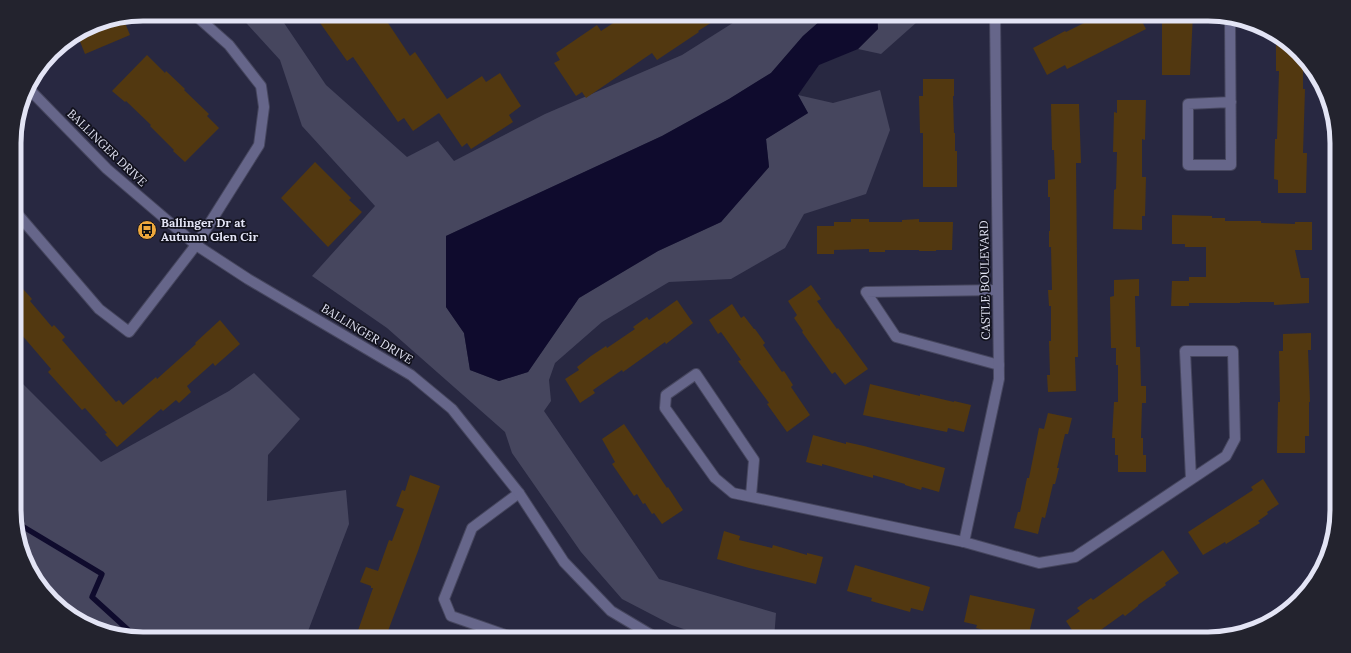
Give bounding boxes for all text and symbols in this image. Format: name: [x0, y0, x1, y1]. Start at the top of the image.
street label: BALLINGER DRIVE: [65, 106, 150, 189]
place label: Ballinger Dr at Autumn Glen Cir: [161, 215, 259, 244]
bus stop icon: Ballinger Dr at Autumn Glen Cir: [136, 219, 158, 241]
street label: CASTLE BOULEVARD: [976, 220, 993, 340]
street label: BALLINGER DRIVE: [319, 300, 416, 367]

